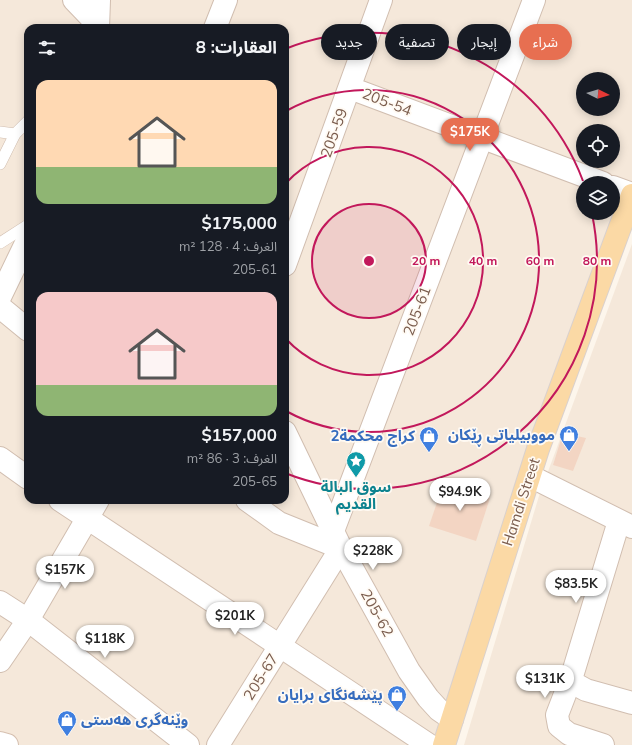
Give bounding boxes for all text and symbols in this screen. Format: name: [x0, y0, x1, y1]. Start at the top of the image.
chip: جديد: [321, 24, 377, 60]
chip: تصفية: [385, 24, 449, 60]
chip: إيجار: [457, 24, 511, 60]
chip: شراء: [519, 24, 572, 60]
text: العقارات: 8: [196, 36, 277, 57]
icon: filters: [36, 37, 58, 59]
north arrow: [576, 72, 620, 116]
map controls: [576, 72, 620, 220]
street label: 205-54: [360, 83, 415, 120]
street label: 205-59: [316, 105, 351, 160]
icon: home: [121, 106, 193, 178]
pin: $175K: [442, 118, 498, 152]
text: $175K: [450, 123, 490, 139]
button: locate: [576, 124, 620, 168]
button: layers: [576, 176, 620, 220]
text: $175,000: [201, 212, 277, 233]
text: الغرف: 4 · 128 m²: [179, 238, 277, 254]
text: 20 m: [412, 253, 440, 268]
text: 40 m: [469, 253, 497, 268]
text: 60 m: [526, 253, 554, 268]
text: 80 m: [583, 253, 611, 268]
centre of rings: [362, 254, 376, 268]
text: 205-61: [232, 261, 277, 277]
street label: 205-61: [398, 283, 435, 338]
icon: home: [121, 318, 193, 390]
text: $157,000: [201, 424, 277, 445]
shop icon: مووبیلیاتی ڕێکان: [558, 424, 580, 452]
shop icon: كراج محكمة2: [418, 425, 440, 453]
place label: مووبیلیاتی ڕێکان: [448, 425, 555, 447]
place label: كراج محكمة2: [330, 426, 415, 447]
text: الغرف: 3 · 86 m²: [187, 450, 277, 466]
place icon: سوق البالة القديم: [345, 450, 367, 478]
street label: Hamdi Street: [497, 455, 544, 548]
text: 205-65: [232, 473, 277, 489]
place label: سوق البالة القديم: [321, 477, 391, 515]
pin: $94.9K: [427, 478, 493, 512]
text: $94.9K: [438, 483, 482, 499]
pin: $228K: [345, 537, 401, 571]
text: $228K: [353, 542, 393, 558]
pin: $157K: [37, 556, 93, 590]
text: $157K: [45, 561, 85, 577]
pin: $83.5K: [543, 570, 609, 604]
text: $83.5K: [554, 575, 598, 591]
street label: 205-62: [357, 586, 398, 640]
pin: $201K: [207, 602, 263, 636]
text: $201K: [215, 607, 255, 623]
pin: $118K: [77, 625, 133, 659]
text: $118K: [85, 630, 125, 646]
street label: 205-67: [239, 650, 282, 704]
pin: $131K: [517, 665, 573, 699]
text: $131K: [525, 670, 565, 686]
shop icon: پێشە‌نگای برایان: [386, 684, 408, 712]
place label: پێشە‌نگای برایان: [278, 685, 383, 705]
shop icon: وێنەگری هەستی: [56, 709, 78, 737]
place label: وێنەگری هەستی: [81, 710, 188, 729]

